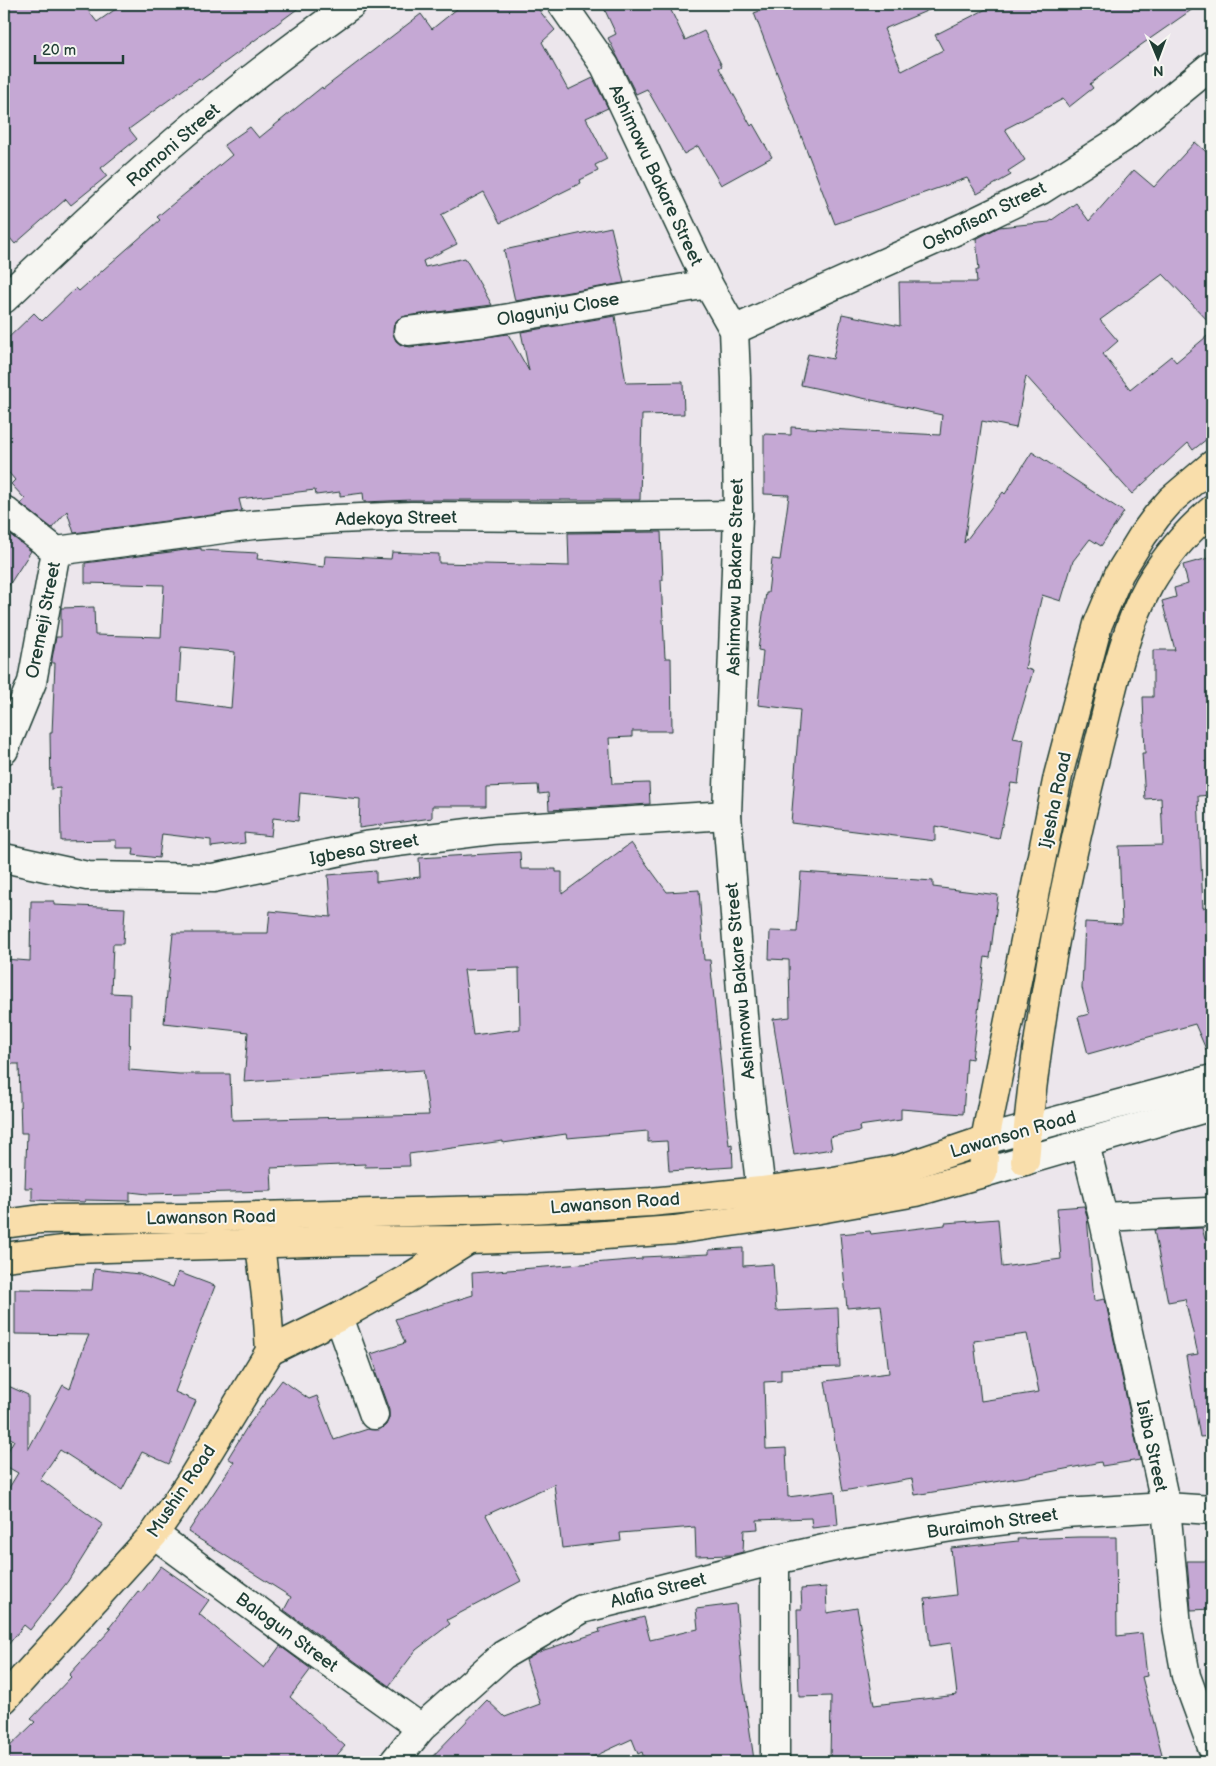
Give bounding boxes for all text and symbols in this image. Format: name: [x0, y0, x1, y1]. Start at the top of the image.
scale bar: [35, 32, 122, 64]
north arrow: [1134, 32, 1184, 82]
text: 20 m: [42, 41, 76, 60]
text: N: [1153, 62, 1164, 79]
street label: Ashimowu Bakare Street: [604, 81, 707, 269]
street label: Ramoni Street: [123, 99, 224, 191]
street label: Oshofisan Street: [919, 177, 1050, 255]
street label: Olagunju Close: [495, 288, 621, 331]
street label: Ashimowu Bakare Street: [723, 478, 748, 676]
street label: Adekoya Street: [335, 507, 458, 530]
street label: Oremeji Street: [22, 559, 65, 680]
street label: Ijesha Road: [1035, 750, 1076, 850]
street label: Igbesa Street: [308, 830, 420, 869]
street label: Ashimowu Bakare Street: [721, 881, 760, 1080]
street label: Lawanson Road: [948, 1106, 1078, 1162]
street label: Lawanson Road: [549, 1188, 681, 1219]
street label: Lawanson Road: [146, 1206, 276, 1229]
street label: Isiba Street: [1132, 1398, 1172, 1494]
street label: Mushin Road: [143, 1441, 220, 1542]
street label: Buraimoh Street: [925, 1504, 1059, 1543]
street label: Alafia Street: [608, 1568, 709, 1613]
street label: Balogun Street: [232, 1588, 342, 1677]

